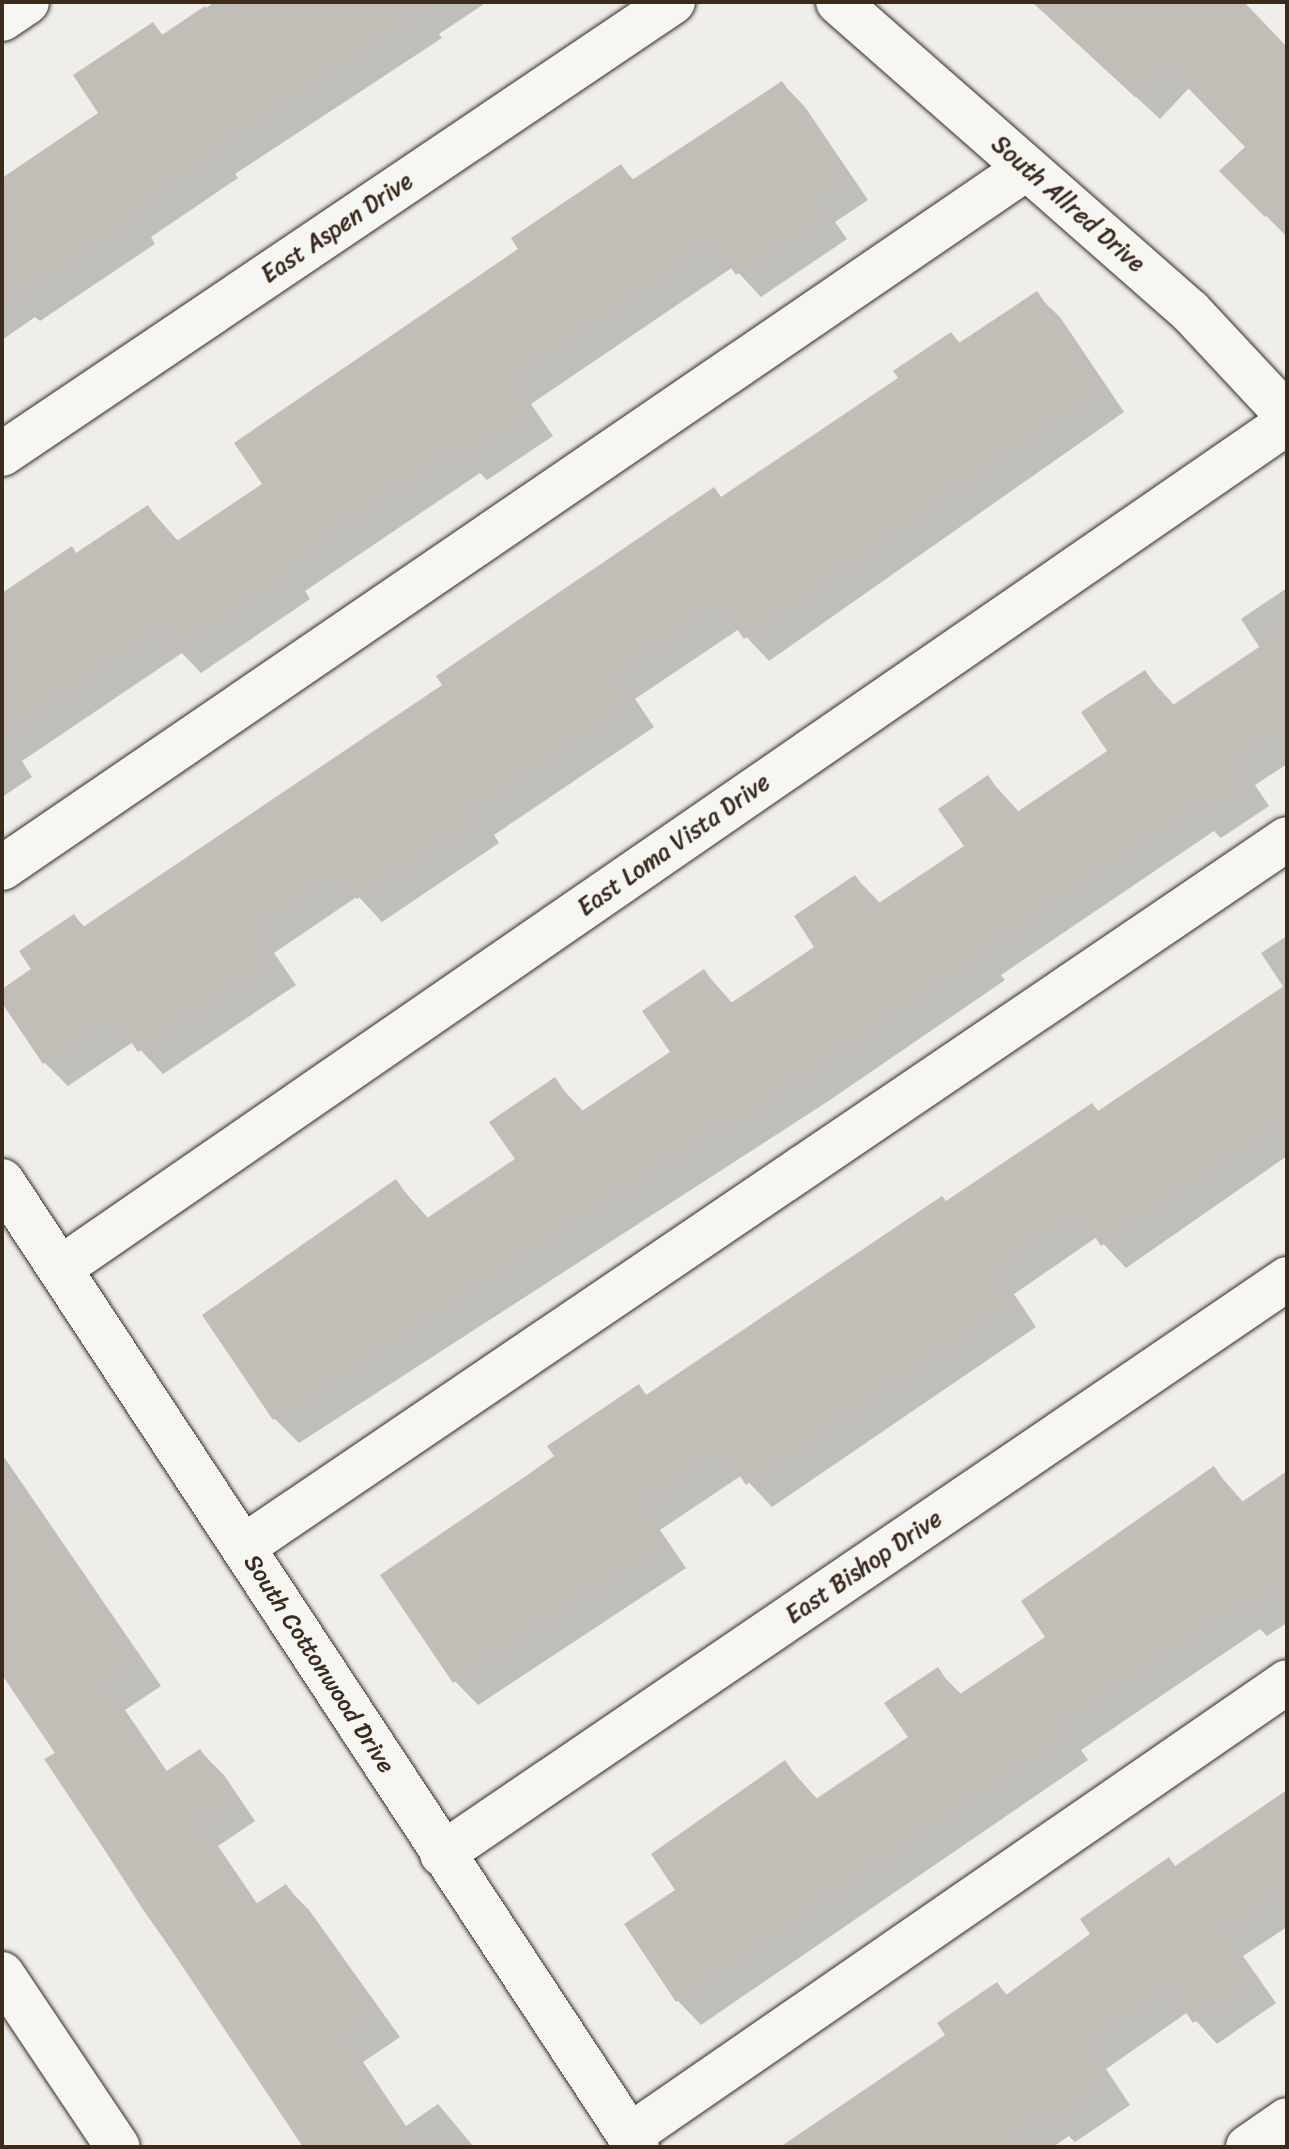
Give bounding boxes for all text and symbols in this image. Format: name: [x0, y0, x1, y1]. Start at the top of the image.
street label: South Allred Drive: [985, 129, 1151, 279]
street label: East Aspen Drive: [255, 166, 419, 290]
street label: East Loma Vista Drive: [572, 768, 776, 922]
street label: East Bishop Drive: [780, 1504, 948, 1630]
street label: South Cottonwood Drive: [237, 1549, 401, 1779]

